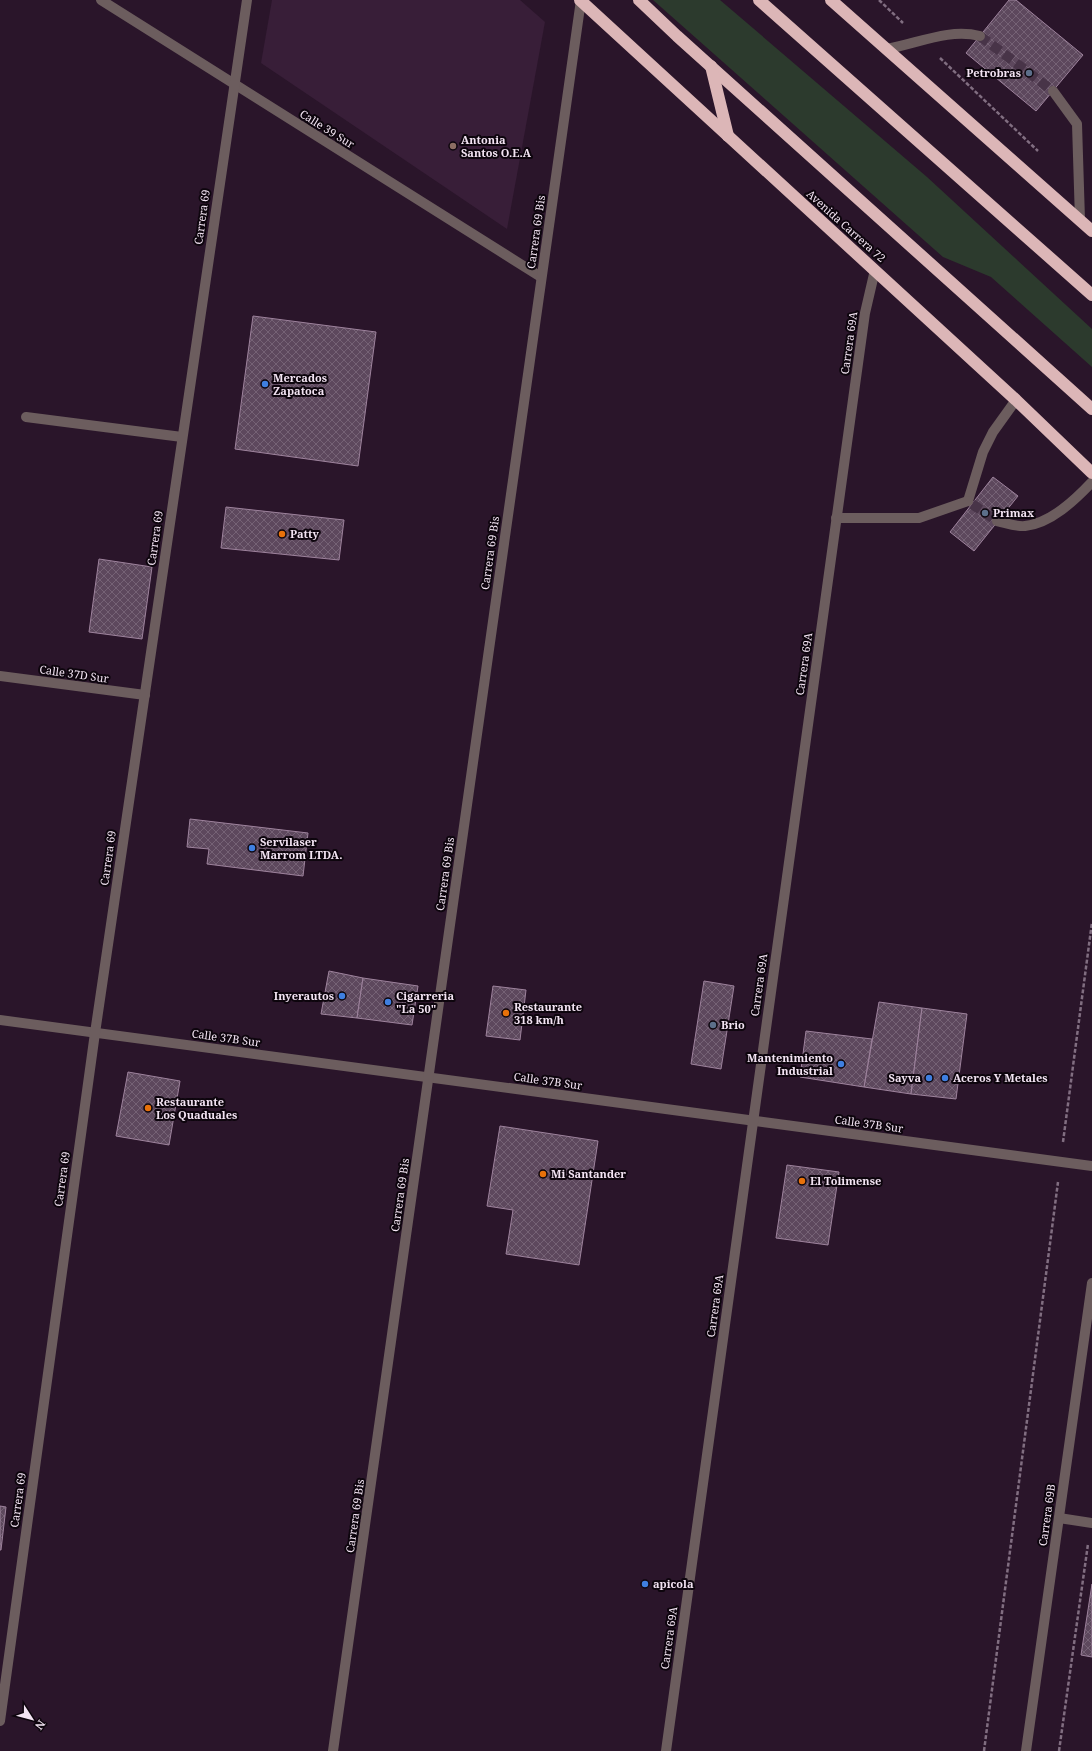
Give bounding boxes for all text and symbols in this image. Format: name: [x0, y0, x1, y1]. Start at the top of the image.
place label: Petrobras: [966, 65, 1021, 80]
marker: Petrobras: [1024, 68, 1034, 78]
street label: Calle 39 Sur: [297, 106, 358, 152]
place label: Antonia Santos O.E.A: [461, 132, 532, 160]
marker: Antonia Santos O.E.A: [448, 141, 458, 151]
street label: Avenida Carrera 72: [804, 186, 889, 265]
street label: Carrera 69: [190, 188, 213, 245]
street label: Carrera 69 Bis: [523, 194, 548, 270]
street label: Carrera 69A: [837, 310, 860, 375]
place label: Mercados Zapatoca: [273, 370, 327, 398]
marker: Mercados Zapatoca: [260, 379, 270, 389]
place label: Primax: [993, 505, 1035, 520]
marker: Primax: [980, 508, 990, 518]
street label: Carrera 69: [143, 509, 166, 566]
street label: Carrera 69 Bis: [477, 515, 502, 591]
place label: Patty: [290, 526, 320, 541]
marker: Patty: [277, 529, 287, 539]
street label: Carrera 69A: [792, 631, 815, 696]
street label: Calle 37D Sur: [38, 661, 110, 686]
street label: Carrera 69: [96, 829, 119, 886]
place label: Servilaser Marrom LTDA.: [260, 834, 342, 862]
street label: Carrera 69 Bis: [432, 836, 457, 912]
marker: Servilaser Marrom LTDA.: [247, 843, 257, 853]
street label: Carrera 69A: [747, 952, 770, 1017]
place label: Inyerautos: [274, 988, 334, 1003]
place label: Cigarreria "La 50": [396, 988, 454, 1016]
marker: Inyerautos: [337, 991, 347, 1001]
marker: Cigarreria "La 50": [383, 997, 393, 1007]
place label: Restaurante 318 km/h: [514, 999, 582, 1027]
marker: Restaurante 318 km/h: [501, 1008, 511, 1018]
place label: Brio: [721, 1017, 745, 1032]
marker: Brio: [708, 1020, 718, 1030]
street label: Calle 37B Sur: [191, 1025, 262, 1050]
place label: Mantenimiento Industrial: [747, 1050, 833, 1078]
marker: Mantenimiento Industrial: [836, 1059, 846, 1069]
street label: Calle 37B Sur: [513, 1068, 584, 1093]
place label: Sayva: [889, 1070, 921, 1085]
place label: Aceros Y Metales: [953, 1070, 1048, 1085]
marker: Sayva: [924, 1073, 934, 1083]
marker: Aceros Y Metales: [940, 1073, 950, 1083]
place label: Restaurante Los Quaduales: [156, 1094, 237, 1122]
marker: Restaurante Los Quaduales: [143, 1103, 153, 1113]
street label: Calle 37B Sur: [834, 1111, 905, 1136]
street label: Carrera 69: [50, 1150, 73, 1207]
street label: Carrera 69 Bis: [387, 1157, 412, 1233]
place label: Mi Santander: [551, 1166, 626, 1181]
marker: Mi Santander: [538, 1169, 548, 1179]
place label: El Tolimense: [810, 1173, 881, 1188]
marker: El Tolimense: [797, 1176, 807, 1186]
street label: Carrera 69A: [703, 1273, 726, 1338]
street label: Carrera 69: [6, 1471, 29, 1528]
street label: Carrera 69 Bis: [342, 1478, 367, 1554]
street label: Carrera 69B: [1035, 1483, 1058, 1547]
place label: apicola: [653, 1576, 694, 1591]
marker: apicola: [640, 1579, 650, 1589]
street label: Carrera 69A: [657, 1605, 680, 1670]
north arrow: [12, 1699, 52, 1739]
text: N: [32, 1717, 49, 1733]

